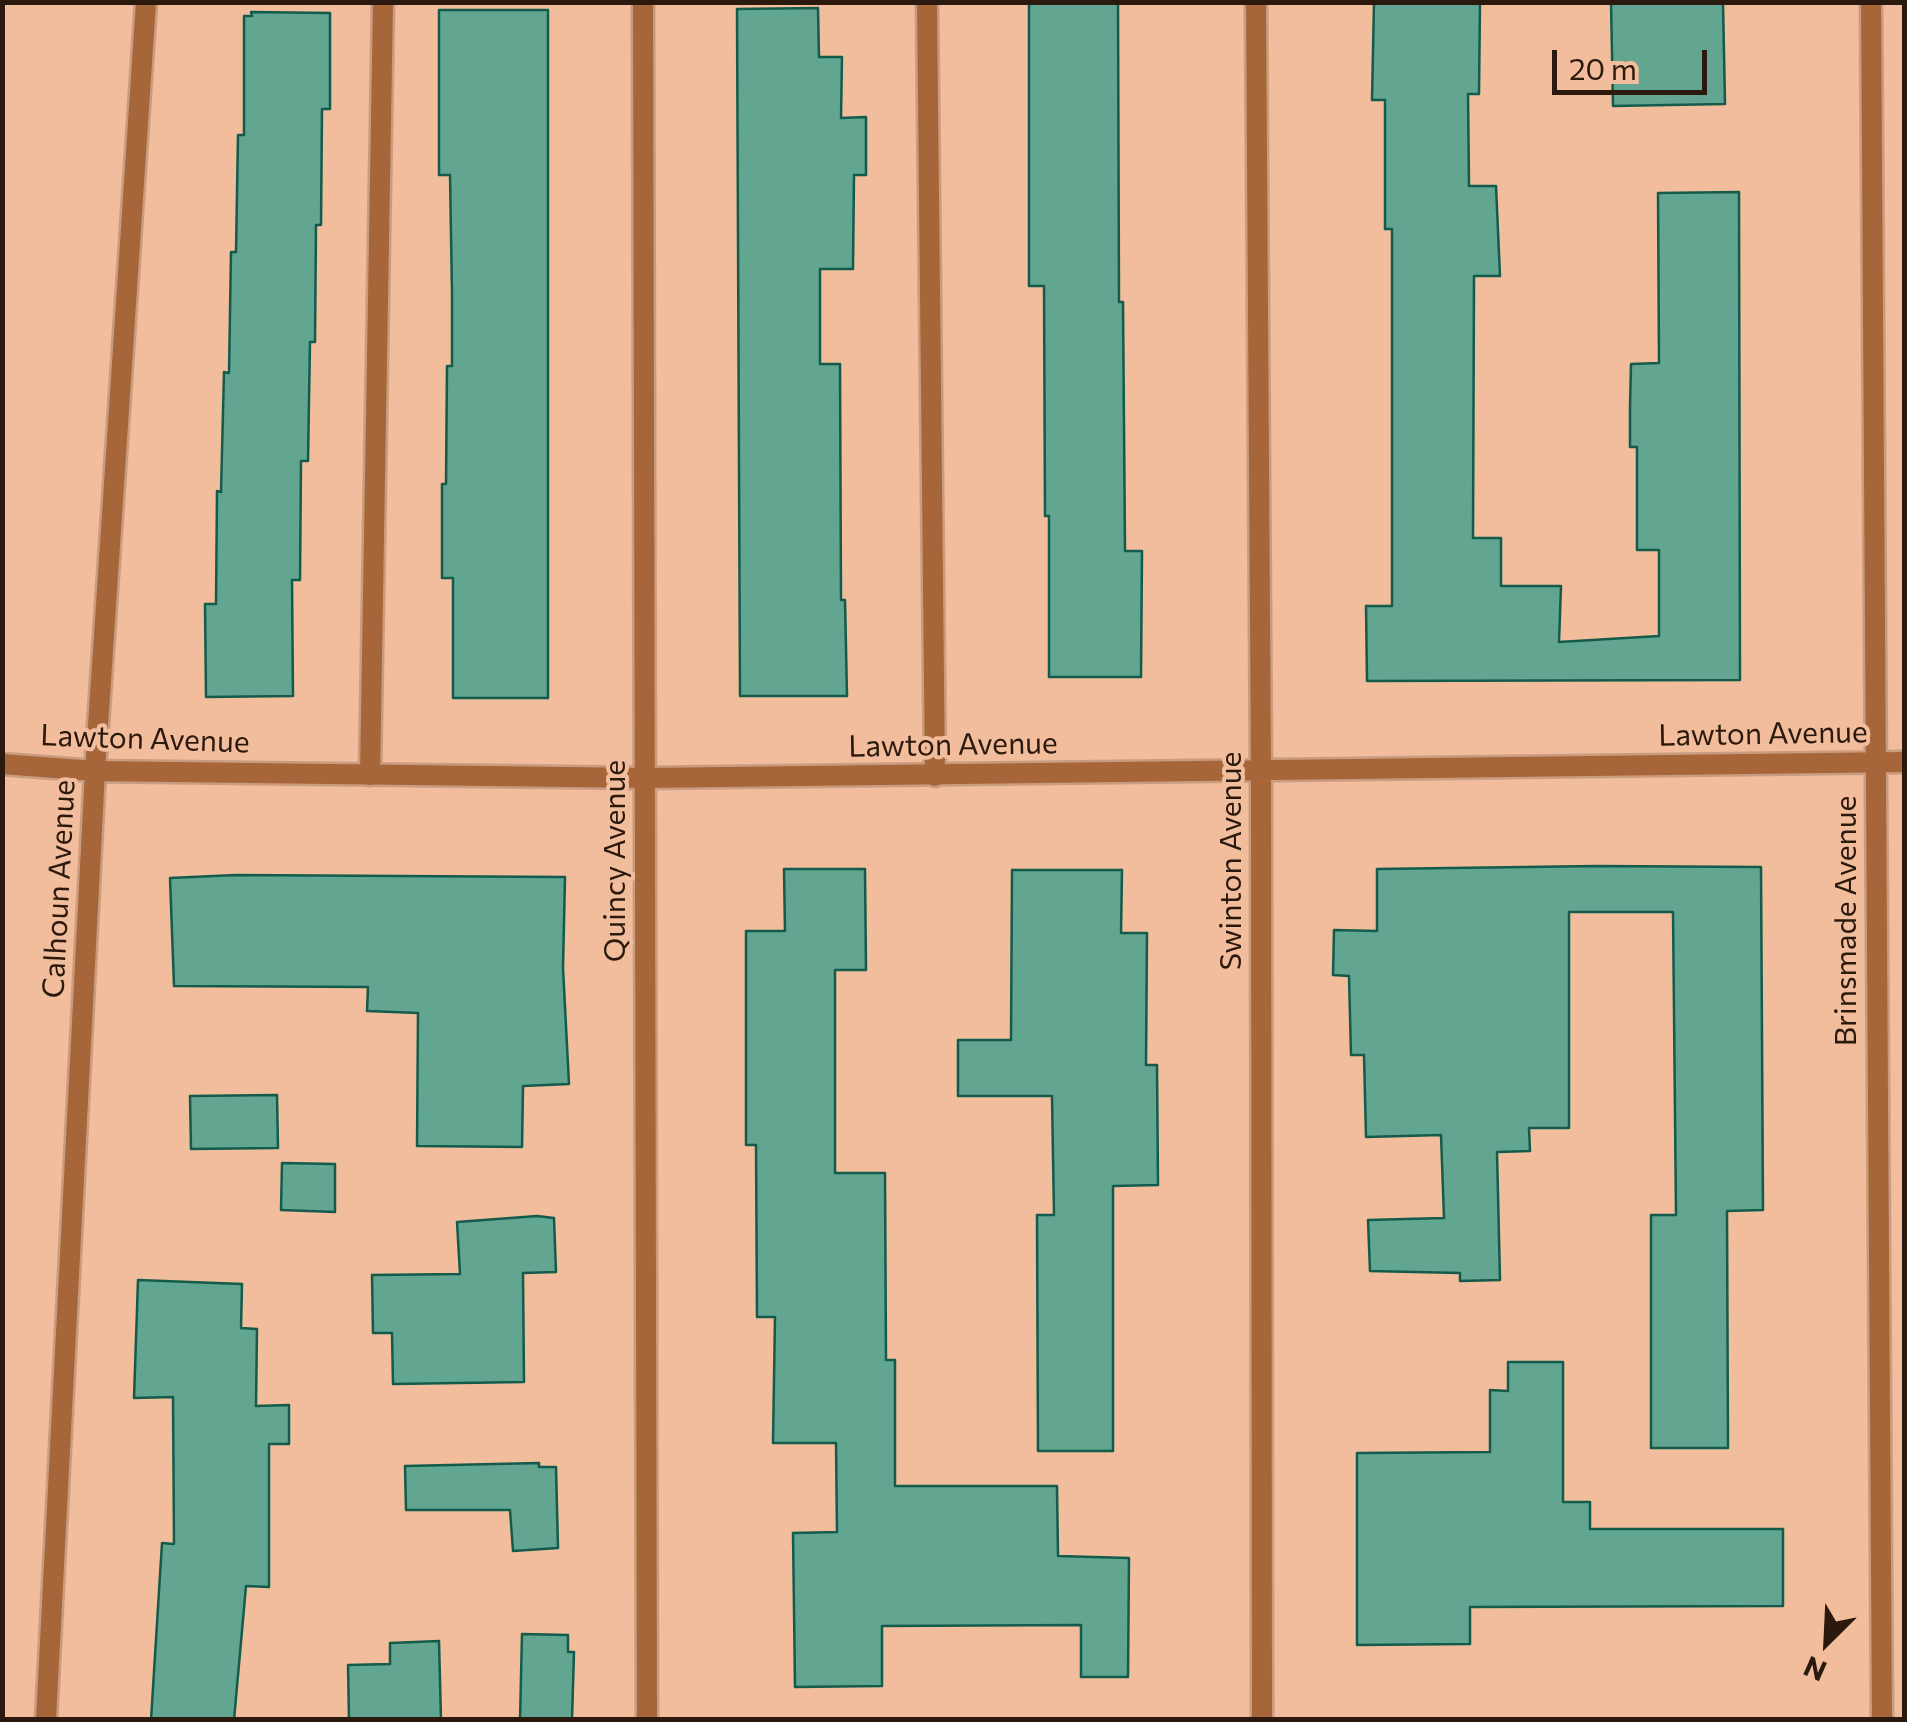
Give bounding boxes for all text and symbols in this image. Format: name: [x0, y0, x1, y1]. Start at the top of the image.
scale bar: [1557, 30, 1712, 92]
text: 20 m: [1569, 49, 1637, 86]
street label: Lawton Avenue: [1658, 714, 1868, 754]
street label: Lawton Avenue: [40, 717, 250, 761]
street label: Lawton Avenue: [848, 725, 1058, 765]
street label: Swinton Avenue: [1213, 752, 1249, 970]
street label: Quincy Avenue: [597, 760, 633, 962]
street label: Calhoun Avenue: [35, 779, 83, 999]
street label: Brinsmade Avenue: [1828, 796, 1864, 1046]
north arrow: [1777, 1592, 1877, 1692]
text: N: [1798, 1650, 1831, 1689]

